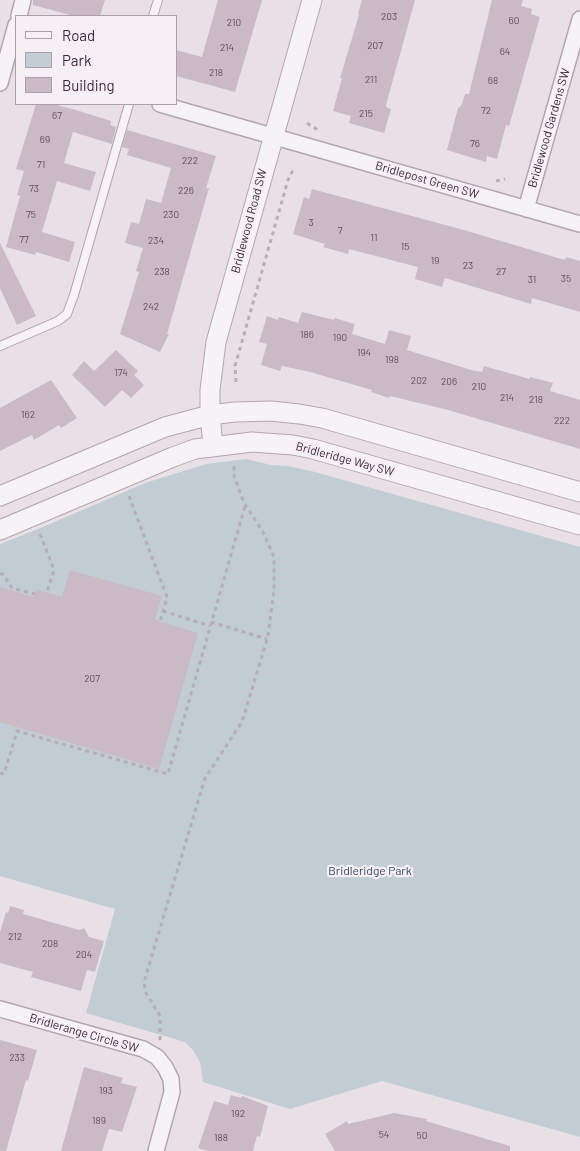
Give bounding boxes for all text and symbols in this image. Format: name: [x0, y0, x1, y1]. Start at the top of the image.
house number: 203: [381, 11, 397, 23]
legend: [15, 15, 178, 105]
house number: 60: [509, 15, 519, 27]
house number: 210: [227, 17, 241, 29]
text: Road: [62, 26, 95, 44]
house number: 207: [367, 40, 383, 52]
house number: 214: [220, 42, 234, 54]
house number: 64: [500, 46, 510, 58]
text: Park: [62, 51, 91, 69]
house number: 218: [209, 67, 223, 79]
street label: Bridlewood Gardens SW: [525, 67, 573, 189]
house number: 211: [365, 74, 377, 86]
house number: 68: [488, 75, 498, 87]
text: Building: [62, 76, 115, 94]
house number: 72: [481, 105, 491, 117]
house number: 215: [359, 108, 373, 120]
house number: 67: [52, 110, 62, 122]
house number: 69: [40, 134, 50, 146]
house number: 76: [470, 138, 480, 150]
house number: 222: [182, 155, 198, 167]
street label: Bridlepost Green SW: [374, 158, 480, 202]
house number: 71: [37, 159, 45, 171]
street label: Bridlewood Road SW: [228, 167, 270, 275]
house number: 73: [29, 183, 39, 195]
house number: 226: [178, 185, 194, 197]
house number: 75: [26, 209, 36, 221]
house number: 230: [163, 209, 179, 221]
house number: 3: [308, 217, 314, 229]
house number: 7: [338, 225, 342, 237]
house number: 11: [370, 232, 378, 244]
house number: 77: [19, 234, 29, 246]
house number: 234: [148, 235, 164, 247]
house number: 15: [401, 241, 409, 253]
house number: 19: [431, 255, 439, 267]
house number: 23: [463, 260, 473, 272]
house number: 238: [154, 266, 170, 278]
house number: 27: [496, 266, 506, 278]
house number: 35: [561, 273, 571, 285]
house number: 31: [528, 274, 536, 286]
house number: 242: [143, 301, 159, 313]
house number: 186: [300, 329, 314, 341]
house number: 190: [333, 332, 347, 344]
house number: 194: [357, 347, 371, 359]
house number: 198: [385, 354, 399, 366]
house number: 174: [114, 367, 128, 379]
house number: 202: [411, 375, 427, 387]
house number: 206: [441, 376, 457, 388]
house number: 210: [472, 381, 486, 393]
house number: 214: [500, 392, 514, 404]
house number: 218: [529, 394, 543, 406]
house number: 162: [21, 409, 35, 421]
house number: 222: [554, 415, 570, 427]
street label: Bridleridge Way SW: [294, 439, 396, 479]
house number: 207: [84, 673, 100, 685]
park label: Bridleridge Park: [328, 864, 412, 878]
house number: 212: [8, 931, 22, 943]
house number: 208: [42, 938, 58, 950]
house number: 204: [76, 949, 92, 961]
street label: Bridlerange Circle SW: [28, 1011, 140, 1055]
house number: 233: [9, 1052, 25, 1064]
house number: 193: [99, 1085, 113, 1097]
house number: 192: [231, 1108, 245, 1120]
house number: 189: [92, 1115, 106, 1127]
house number: 54: [379, 1129, 389, 1141]
house number: 50: [417, 1130, 427, 1142]
house number: 188: [214, 1132, 228, 1144]

